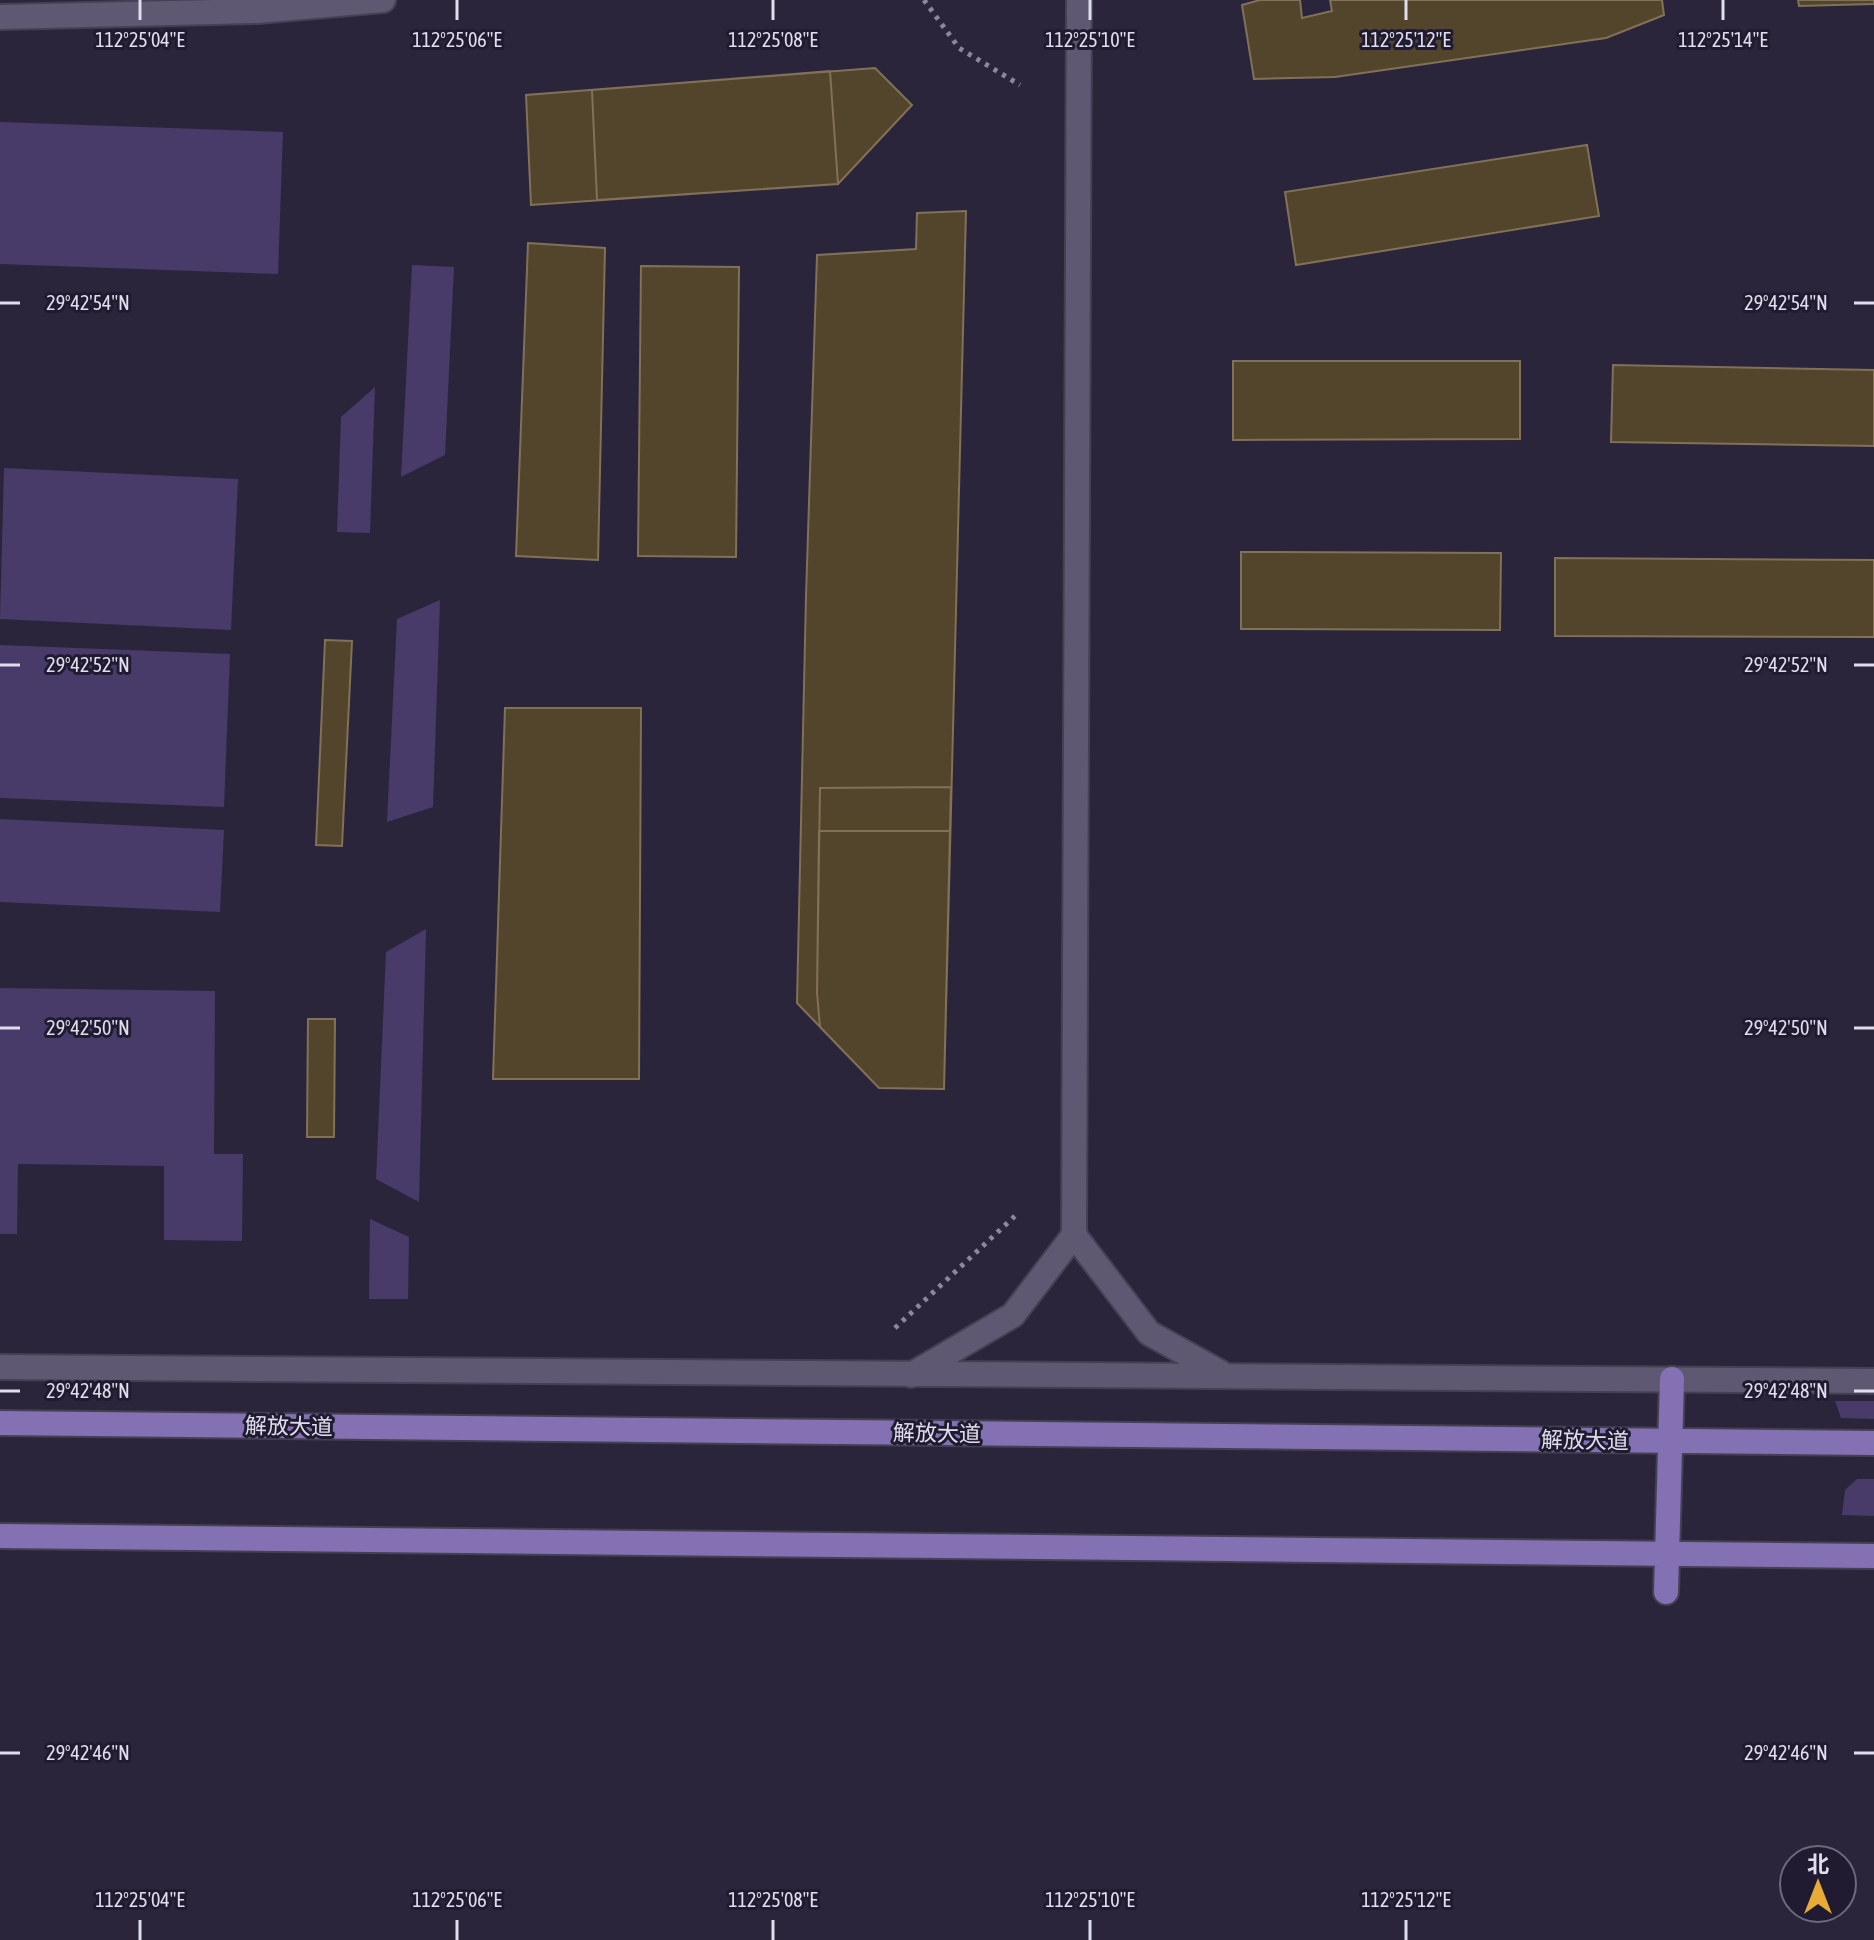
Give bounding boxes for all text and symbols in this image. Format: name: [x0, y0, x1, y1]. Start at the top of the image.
text: 112°25'04"E: [95, 28, 185, 51]
text: 112°25'06"E: [412, 28, 502, 51]
text: 112°25'08"E: [728, 28, 818, 51]
text: 112°25'10"E: [1045, 28, 1135, 51]
text: 112°25'12"E: [1361, 28, 1451, 51]
text: 112°25'14"E: [1678, 28, 1768, 51]
text: 29°42'54"N: [46, 291, 130, 314]
text: 29°42'54"N: [1744, 291, 1828, 314]
text: 29°42'52"N: [46, 653, 130, 676]
text: 29°42'52"N: [1744, 653, 1828, 676]
text: 29°42'50"N: [46, 1016, 130, 1039]
text: 29°42'50"N: [1744, 1016, 1828, 1039]
text: 29°42'48"N: [46, 1379, 130, 1402]
text: 29°42'48"N: [1744, 1379, 1828, 1402]
street label: 解放大道: [245, 1412, 333, 1440]
street label: 解放大道: [893, 1419, 981, 1447]
street label: 解放大道: [1541, 1426, 1629, 1454]
text: 29°42'46"N: [46, 1741, 130, 1764]
text: 29°42'46"N: [1744, 1741, 1828, 1764]
north arrow: [1778, 1844, 1858, 1924]
text: 北: [1807, 1851, 1829, 1877]
text: 112°25'04"E: [95, 1888, 185, 1911]
text: 112°25'06"E: [412, 1888, 502, 1911]
text: 112°25'08"E: [728, 1888, 818, 1911]
text: 112°25'10"E: [1045, 1888, 1135, 1911]
text: 112°25'12"E: [1361, 1888, 1451, 1911]

